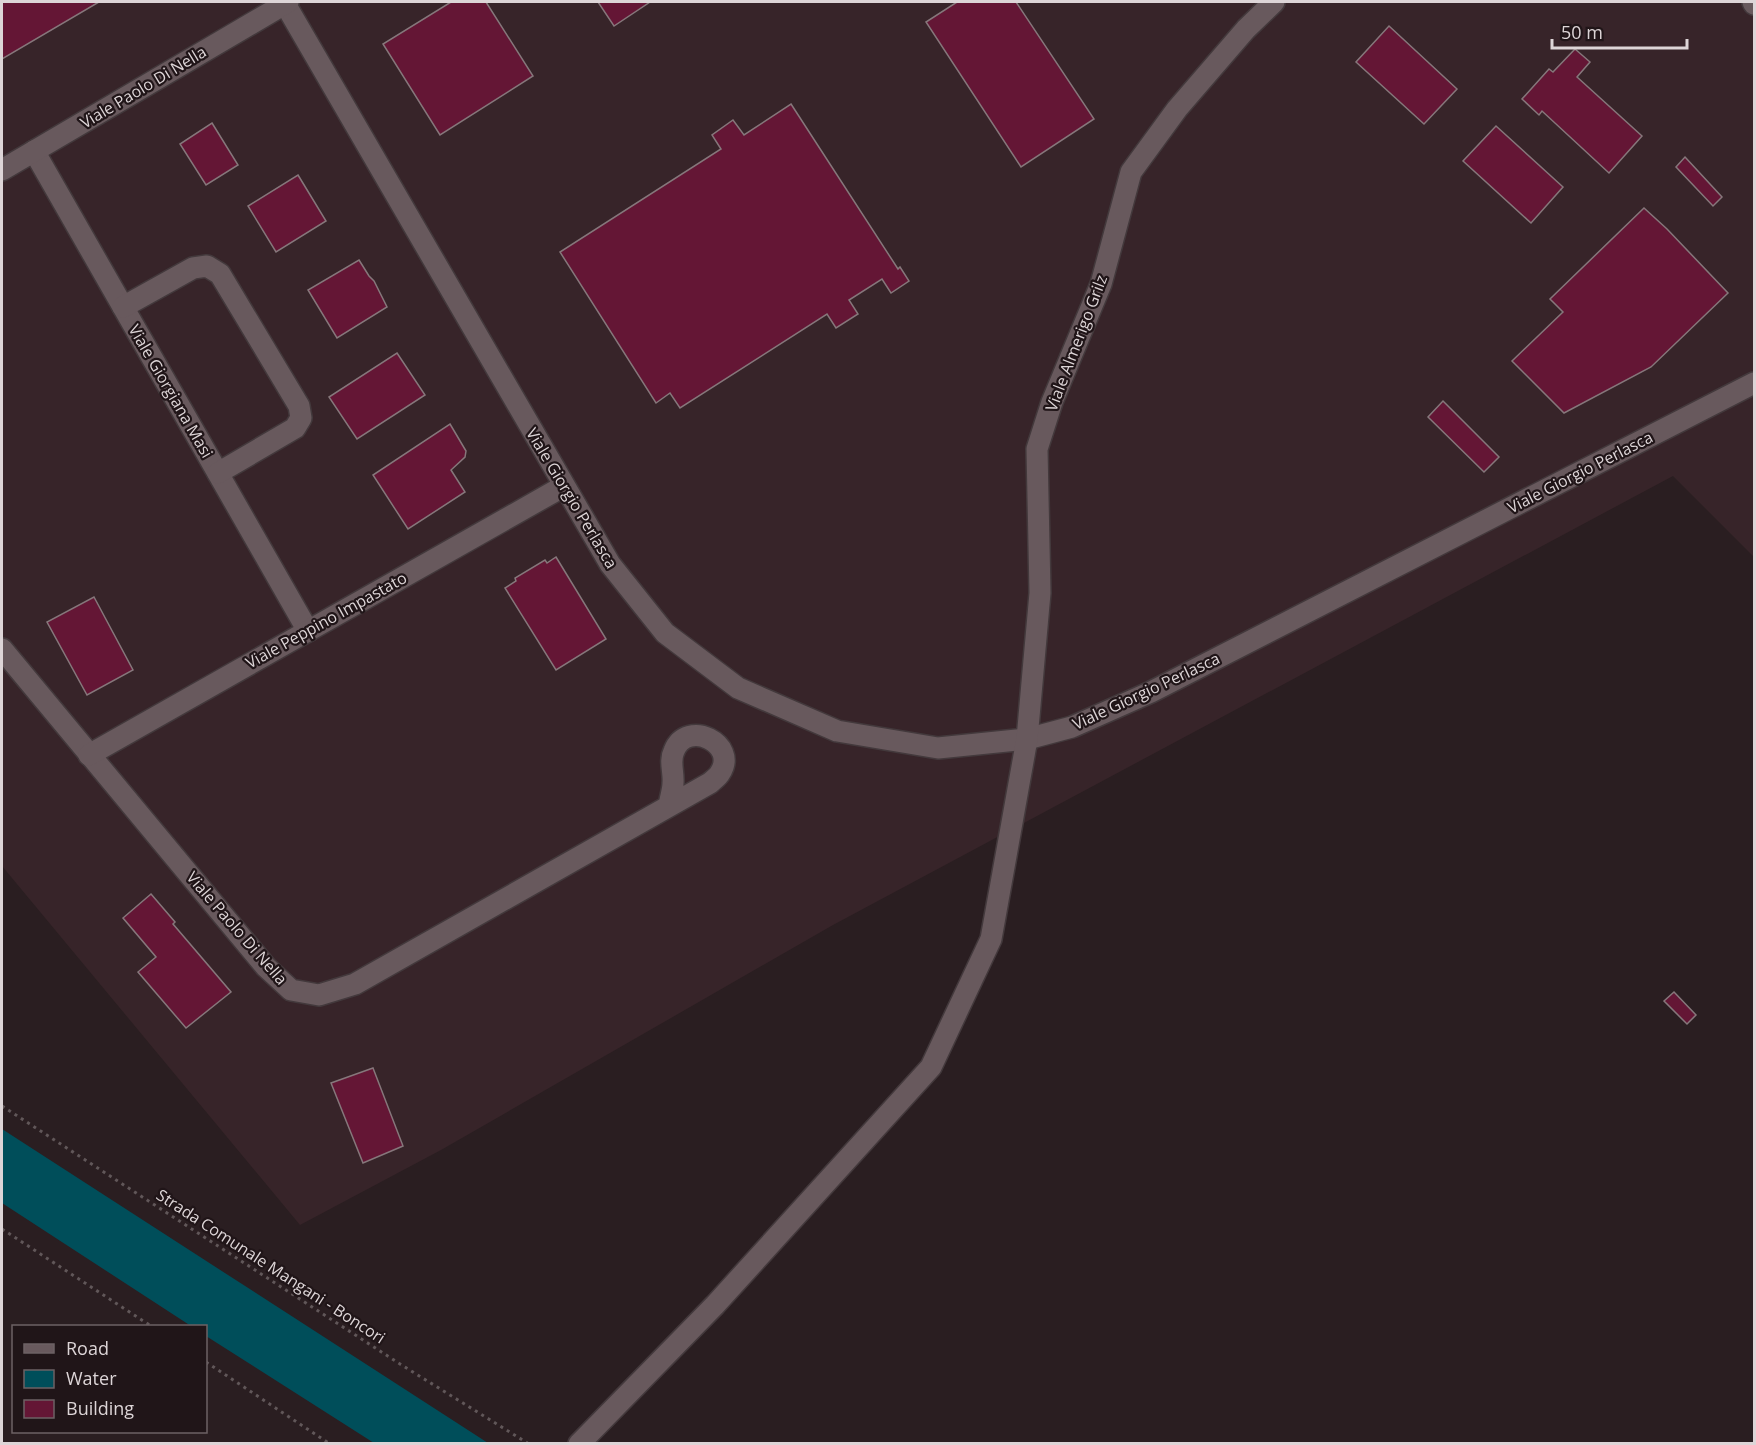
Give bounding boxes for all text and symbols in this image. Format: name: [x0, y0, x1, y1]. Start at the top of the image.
scale bar: [1552, 12, 1687, 50]
text: 50 m: [1561, 20, 1603, 44]
street label: Viale Paolo Di Nella: [76, 41, 210, 133]
street label: Viale Almerigo Grilz: [1040, 272, 1112, 414]
street label: Viale Giorgiana Masi: [124, 320, 218, 462]
street label: Viale Giorgio Perlasca: [521, 424, 623, 572]
street label: Viale Giorgio Perlasca: [1504, 426, 1656, 518]
street label: Viale Peppino Impastato: [242, 567, 410, 673]
street label: Viale Giorgio Perlasca: [1069, 647, 1223, 735]
street label: Viale Paolo Di Nella: [182, 867, 292, 989]
street label: Strada Comunale Mangani - Boncori: [152, 1184, 390, 1348]
legend: [12, 1325, 207, 1433]
text: Road: [66, 1336, 109, 1360]
text: Water: [66, 1366, 117, 1390]
text: Building: [66, 1396, 134, 1420]

